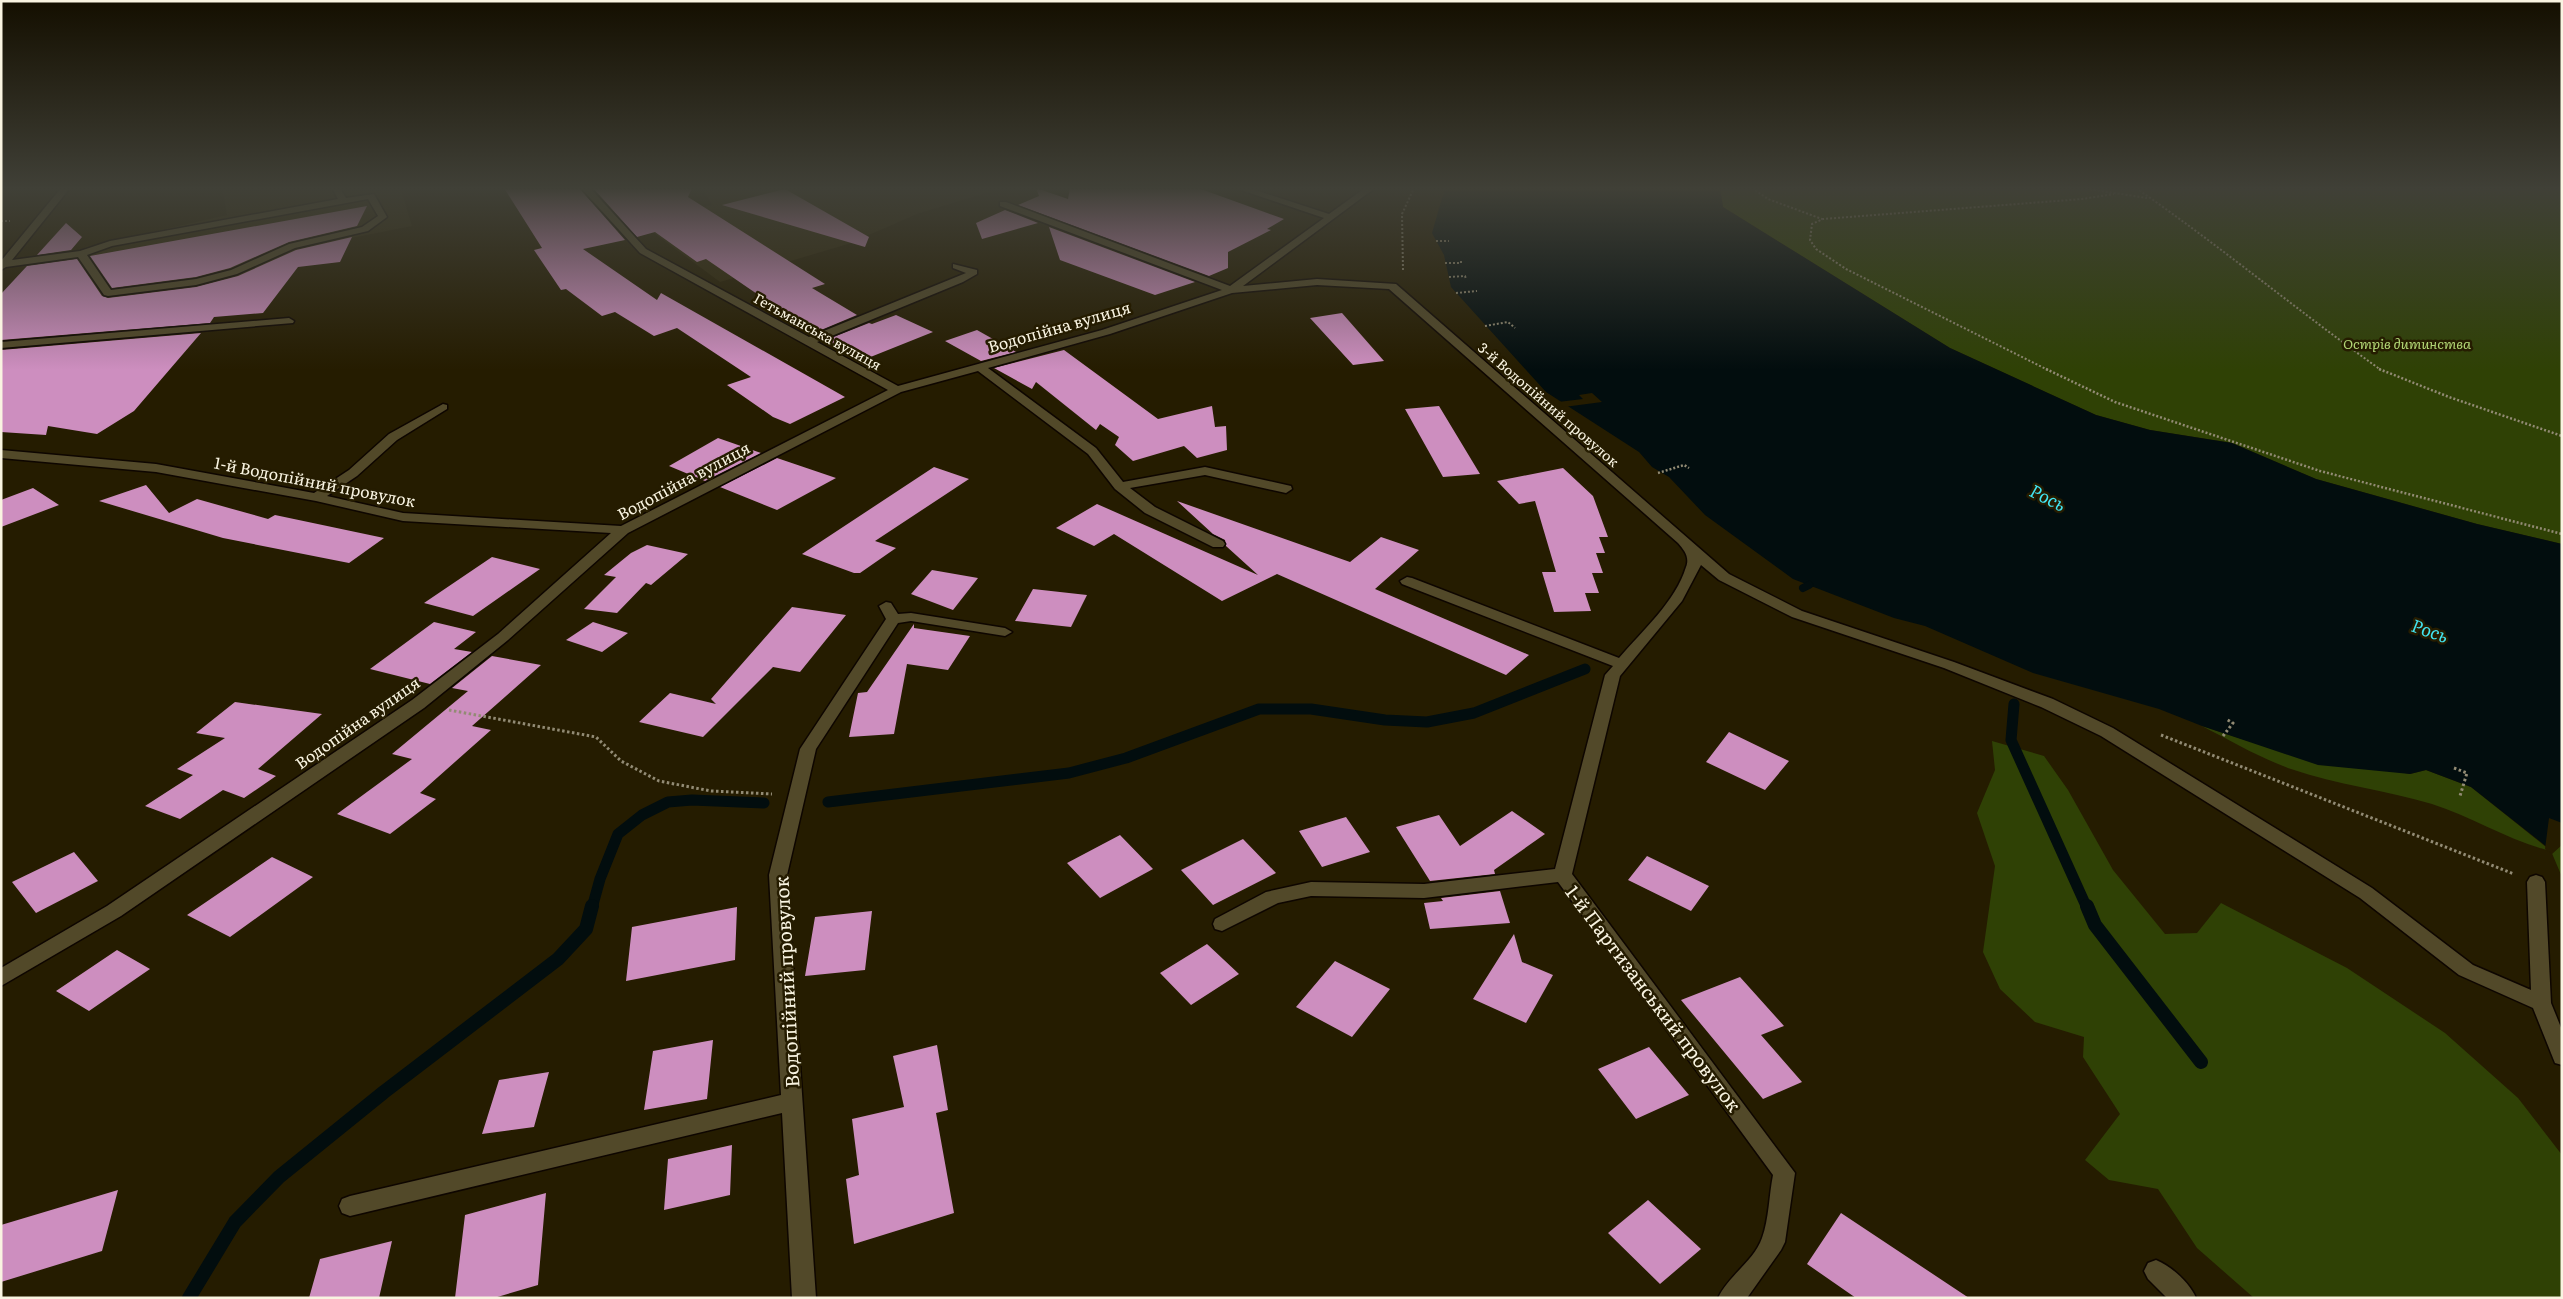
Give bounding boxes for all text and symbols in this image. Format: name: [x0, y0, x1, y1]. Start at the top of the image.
street label: Гетьманська вулиця: [751, 288, 885, 374]
street label: Водопійна вулиця: [985, 294, 1133, 358]
park label: Острів дитинства: [2343, 333, 2471, 353]
street label: 3-й Водопійний провулок: [1474, 337, 1624, 471]
street label: Водопійна вулиця: [612, 435, 754, 525]
street label: 1-й Водопійний провулок: [212, 450, 418, 512]
water label: Рось: [2025, 476, 2071, 518]
water label: Рось: [2408, 611, 2452, 649]
street label: Водопійна вулиця: [290, 670, 424, 774]
street label: Водопійний провулок: [766, 875, 806, 1088]
street label: 1-й Партизанський провулок: [1559, 879, 1749, 1118]

